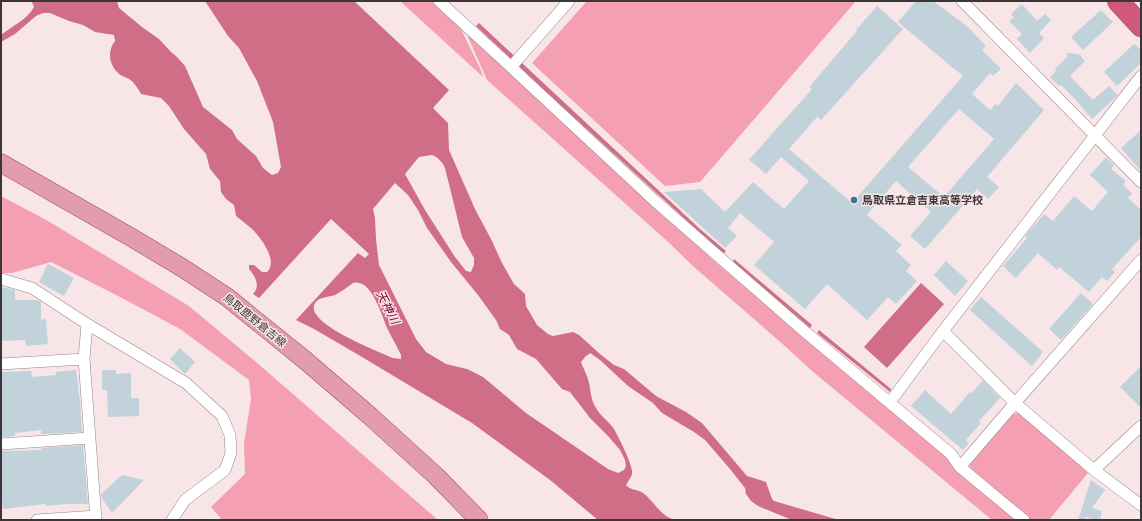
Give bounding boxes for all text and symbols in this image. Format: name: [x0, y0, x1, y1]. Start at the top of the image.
place label: 鳥取県立倉吉東高等学校: [862, 193, 983, 207]
marker: 鳥取県立倉吉東高等学校: [849, 195, 859, 205]
water label: 天神川: [373, 288, 404, 328]
street label: 鳥取鹿野倉吉線: [221, 290, 289, 350]

